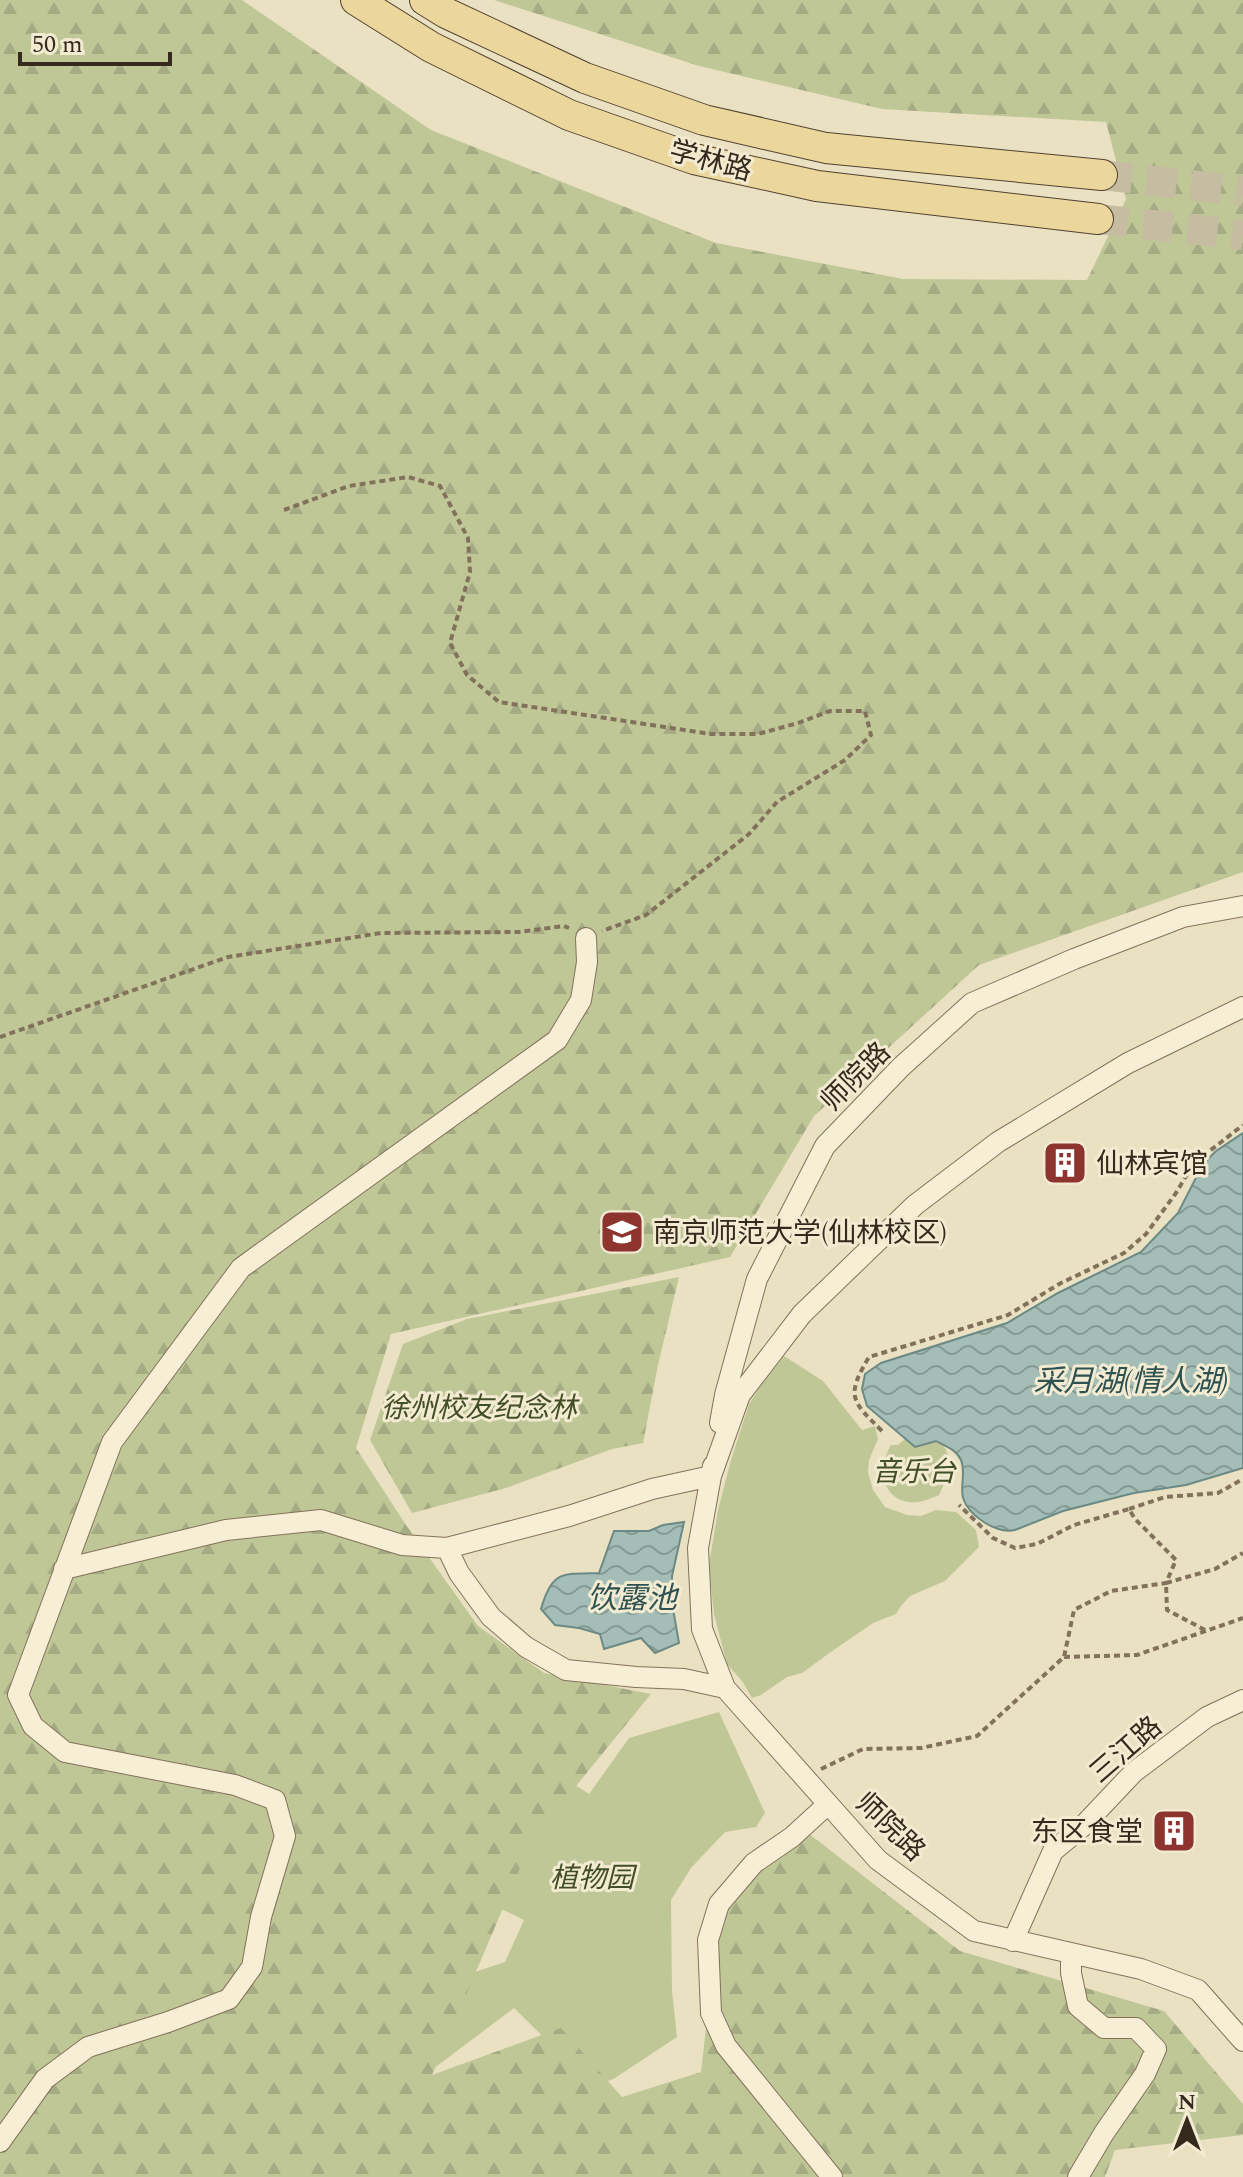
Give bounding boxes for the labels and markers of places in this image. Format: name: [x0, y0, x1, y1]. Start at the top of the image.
building icon: 仙林宾馆: [1041, 1139, 1089, 1187]
place label: 仙林宾馆: [1096, 1143, 1208, 1186]
school or university icon: 南京师范大学(仙林校区): [598, 1208, 646, 1256]
place label: 南京师范大学(仙林校区): [653, 1212, 947, 1255]
building icon: 东区食堂: [1150, 1807, 1198, 1855]
place label: 东区食堂: [1031, 1811, 1143, 1854]

